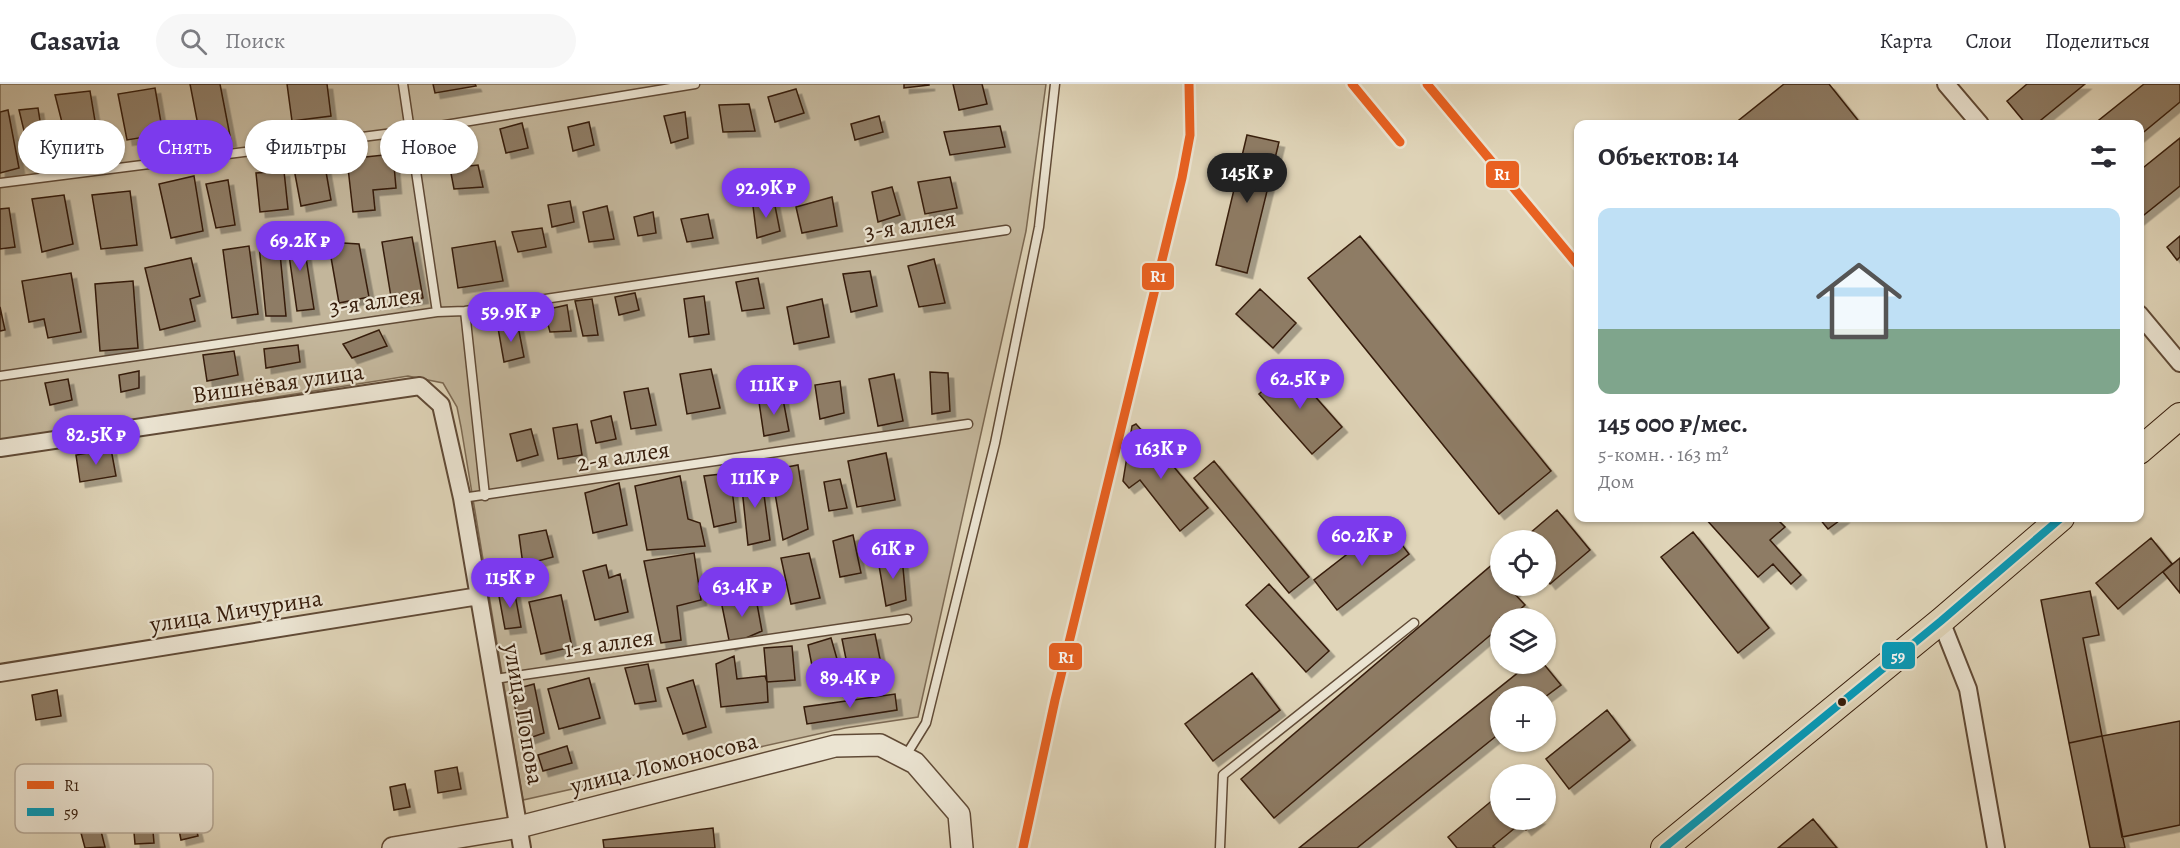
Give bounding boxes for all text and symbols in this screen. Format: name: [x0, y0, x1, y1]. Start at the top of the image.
search box: [156, 14, 576, 68]
text: Casavia: [30, 22, 120, 60]
icon: search: [177, 25, 210, 58]
text: Поиск: [225, 26, 285, 56]
text: Карта: [1879, 27, 1932, 55]
text: Слои: [1965, 27, 2012, 55]
text: Поделиться: [2045, 27, 2150, 55]
chip: Купить: [18, 120, 125, 174]
chip: Снять: [137, 120, 233, 174]
chip: Фильтры: [245, 120, 368, 174]
chip: Новое: [380, 120, 478, 174]
text: Объектов: 14: [1598, 139, 1739, 174]
icon: filters: [2087, 140, 2120, 173]
pin: 145K ₽: [1198, 153, 1296, 204]
text: 145K ₽: [1221, 159, 1273, 186]
line badge: R1: [1485, 160, 1520, 189]
text: R1: [1494, 164, 1510, 186]
pin: 92.9K ₽: [711, 168, 821, 219]
text: 92.9K ₽: [736, 174, 796, 201]
street label: 3-я аллея: [862, 202, 958, 248]
pin: 69.2K ₽: [245, 221, 355, 272]
text: 69.2K ₽: [270, 227, 330, 254]
icon: home: [1805, 247, 1913, 355]
line badge: R1: [1141, 262, 1175, 291]
text: R1: [1150, 266, 1166, 288]
street label: 3-я аллея: [327, 279, 423, 323]
pin: 59.9K ₽: [456, 292, 566, 343]
text: 59.9K ₽: [481, 298, 541, 325]
street label: Вишнёвая улица: [190, 355, 366, 411]
pin: 62.5K ₽: [1245, 359, 1355, 410]
pin: 111K ₽: [725, 365, 823, 416]
text: 62.5K ₽: [1270, 365, 1330, 392]
text: 111K ₽: [750, 371, 798, 398]
text: 145 000 ₽/мес.: [1598, 406, 1748, 441]
pin: 82.5K ₽: [41, 415, 151, 466]
text: 82.5K ₽: [66, 421, 126, 448]
pin: 163K ₽: [1112, 429, 1210, 480]
street label: 2-я аллея: [574, 433, 672, 479]
text: 163K ₽: [1135, 435, 1187, 462]
text: 5-комн. · 163 m²: [1598, 441, 1729, 468]
pin: 111K ₽: [706, 458, 804, 509]
text: 111K ₽: [731, 464, 779, 491]
text: Дом: [1598, 468, 1634, 495]
pin: 60.2K ₽: [1307, 516, 1417, 567]
text: 60.2K ₽: [1331, 522, 1393, 549]
pin: 61K ₽: [851, 529, 935, 580]
map controls: [1490, 530, 1556, 830]
button: locate: [1490, 530, 1556, 596]
text: 61K ₽: [871, 535, 915, 562]
pin: 115K ₽: [461, 558, 559, 609]
text: 115K ₽: [485, 564, 535, 591]
pin: 63.4K ₽: [687, 567, 797, 618]
text: 63.4K ₽: [712, 573, 772, 600]
street label: улица Мичурина: [146, 582, 325, 641]
button: layers: [1490, 608, 1556, 674]
street label: 1-я аллея: [562, 621, 656, 665]
street label: улица Попова: [496, 640, 552, 787]
line badge: 59: [1881, 641, 1916, 670]
line badge: R1: [1048, 642, 1083, 671]
text: 59: [1891, 646, 1905, 668]
text: R1: [1058, 647, 1074, 669]
pin: 89.4K ₽: [795, 658, 905, 709]
text: 89.4K ₽: [820, 664, 880, 691]
button: +: [1490, 686, 1556, 752]
unlabelled marker: [1836, 696, 1848, 708]
street label: улица Ломоносова: [566, 724, 761, 802]
legend: [15, 764, 213, 833]
button: −: [1490, 764, 1556, 830]
text: R1: [64, 775, 80, 797]
text: 59: [64, 802, 78, 824]

